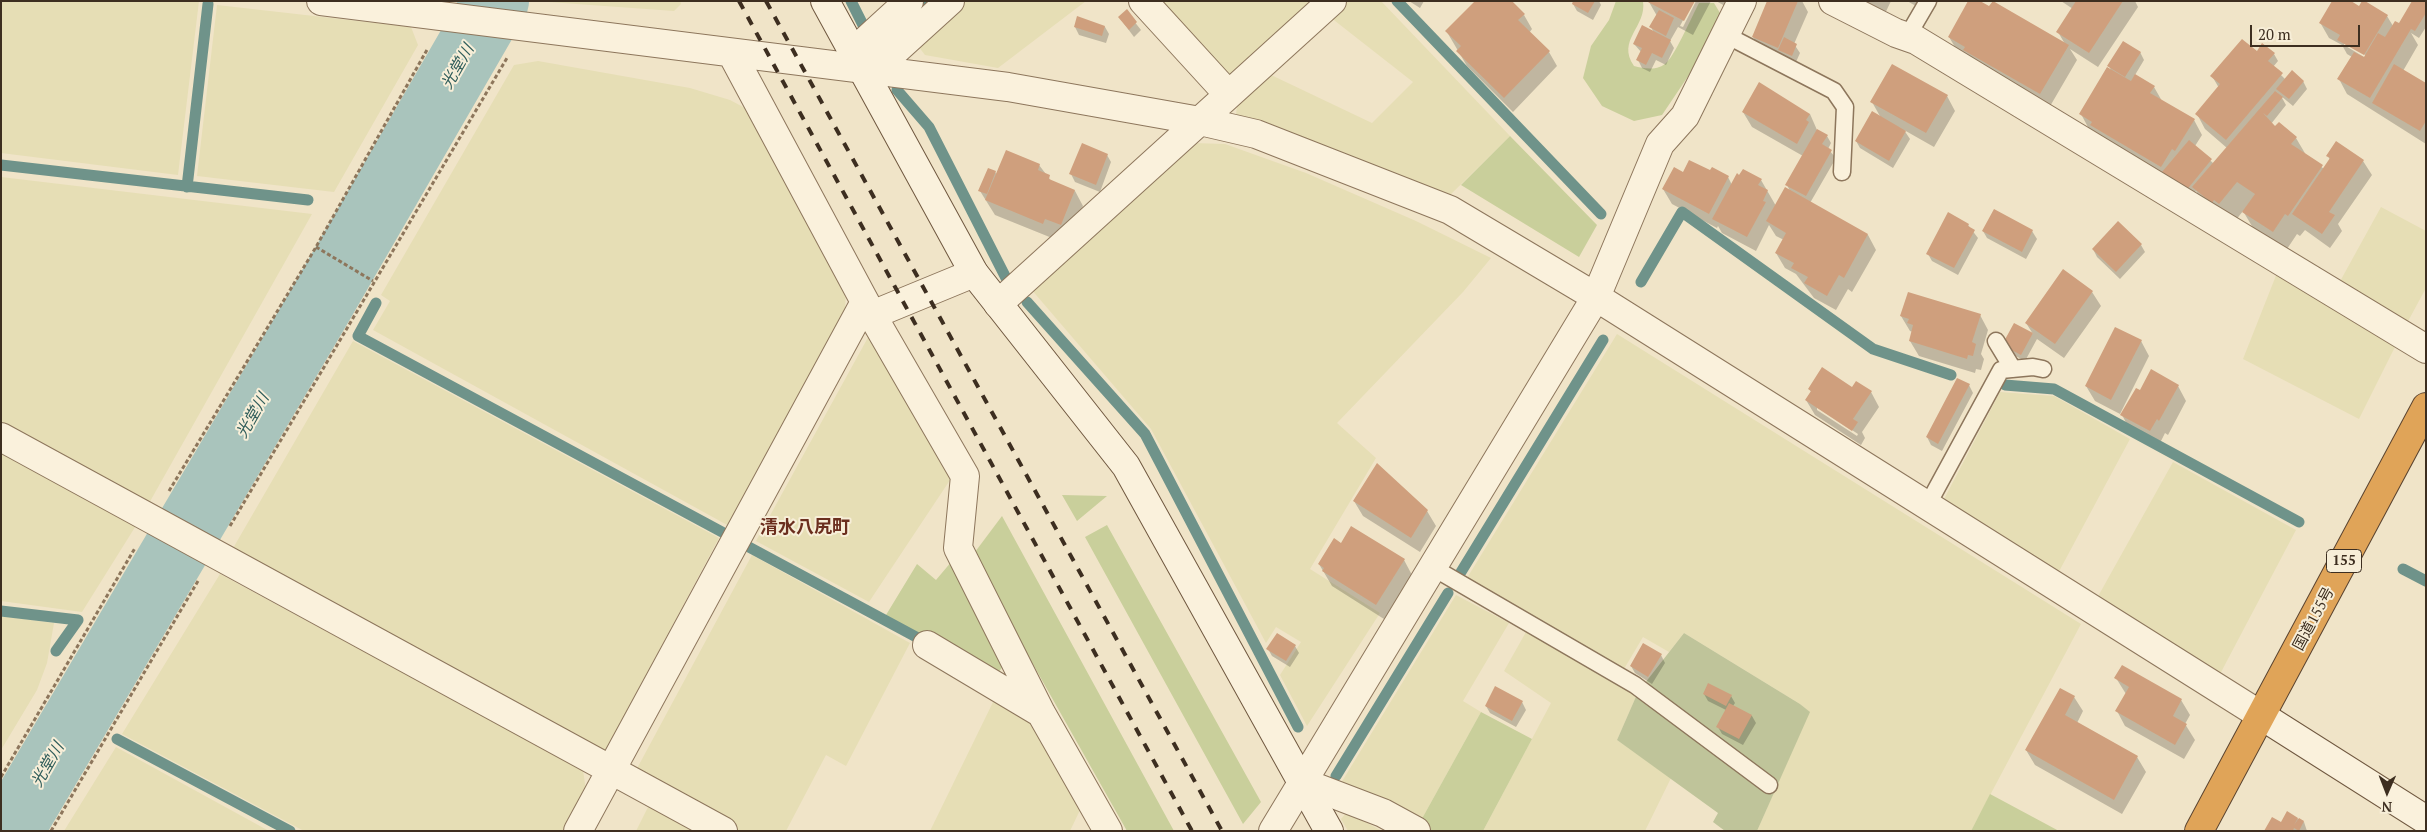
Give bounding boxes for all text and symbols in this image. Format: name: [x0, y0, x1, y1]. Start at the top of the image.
scale bar: [2252, 15, 2362, 47]
text: 20 m: [2258, 24, 2291, 44]
water label: 光堂川: [438, 41, 478, 93]
water label: 光堂川: [233, 390, 273, 442]
district label: 清水八尻町: [760, 517, 850, 539]
road number: 155: [2326, 550, 2362, 572]
street label: 国道155号: [2290, 584, 2338, 654]
water label: 光堂川: [28, 739, 68, 791]
north arrow: [2362, 767, 2412, 817]
text: N: [2381, 798, 2392, 817]

